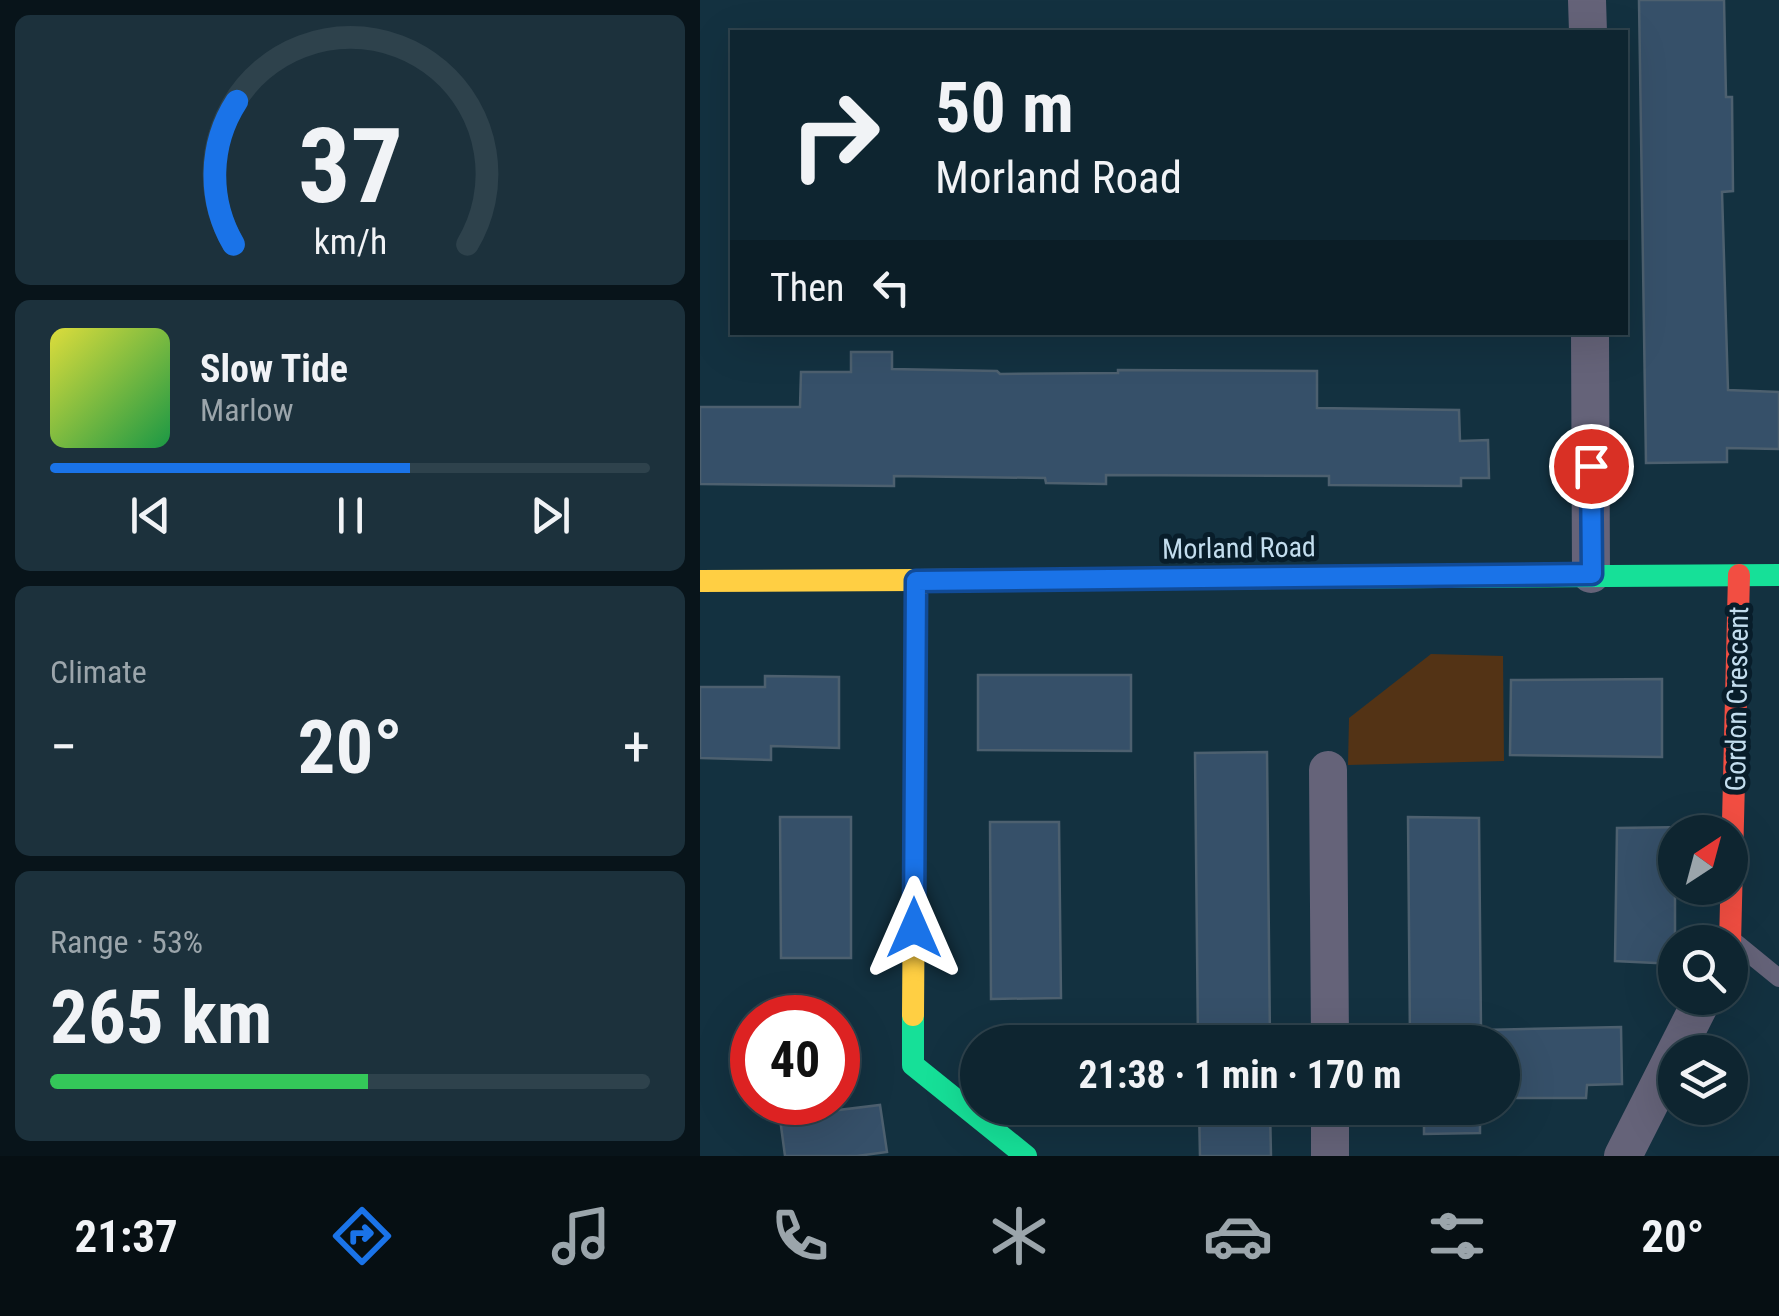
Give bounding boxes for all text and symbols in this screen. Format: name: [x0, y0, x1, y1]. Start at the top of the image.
text: 50 m: [935, 67, 1074, 149]
icon: right: [770, 70, 900, 200]
text: 37: [297, 106, 403, 227]
text: Morland Road: [935, 151, 1182, 204]
text: km/h: [313, 221, 387, 263]
icon: left: [864, 260, 919, 315]
text: Then: [770, 266, 844, 310]
text: Slow Tide: [200, 347, 348, 391]
text: Marlow: [200, 391, 293, 429]
pin: [1549, 424, 1634, 509]
icon: arrive: [1564, 439, 1619, 494]
icon: previous: [123, 488, 178, 543]
icon: pause: [323, 488, 378, 543]
icon: next: [523, 488, 578, 543]
street label: Morland Road: [1162, 530, 1316, 566]
street label: Gordon Crescent: [1719, 606, 1755, 792]
text: Climate: [50, 653, 147, 691]
text: 20°: [298, 703, 403, 791]
text: −: [50, 715, 78, 779]
text: +: [623, 715, 650, 779]
north arrow: [1658, 815, 1748, 905]
map controls: [1658, 815, 1748, 1125]
position arrow: [862, 876, 966, 980]
text: Range · 53%: [50, 923, 203, 961]
button: search: [1658, 925, 1748, 1015]
text: 265 km: [50, 973, 272, 1061]
speed limit sign: 40: [730, 995, 860, 1125]
button: layers: [1658, 1035, 1748, 1125]
text: 21:38 · 1 min · 170 m: [1079, 1053, 1401, 1097]
icon: directions: [327, 1201, 397, 1271]
icon: music: [546, 1201, 616, 1271]
icon: phone: [765, 1201, 835, 1271]
icon: climate: [984, 1201, 1054, 1271]
icon: car: [1203, 1201, 1273, 1271]
icon: filters: [1422, 1201, 1492, 1271]
text: 21:37: [75, 1210, 178, 1263]
text: 20°: [1641, 1210, 1704, 1263]

